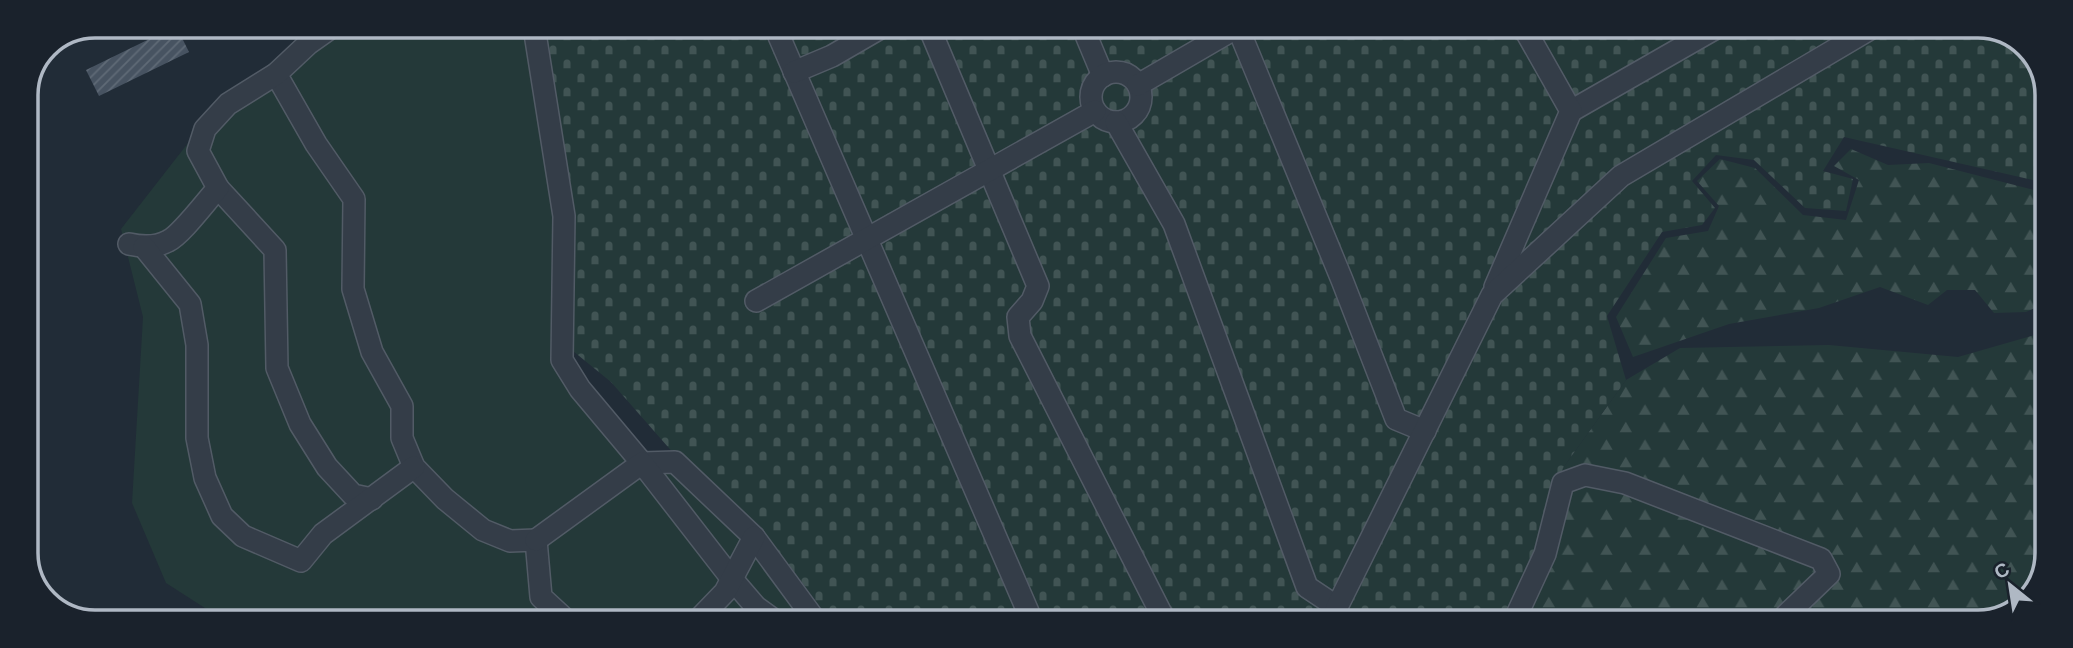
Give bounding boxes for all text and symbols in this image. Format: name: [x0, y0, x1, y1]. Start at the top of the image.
north arrow: [1975, 550, 2045, 620]
text: С: [1990, 557, 2014, 584]

